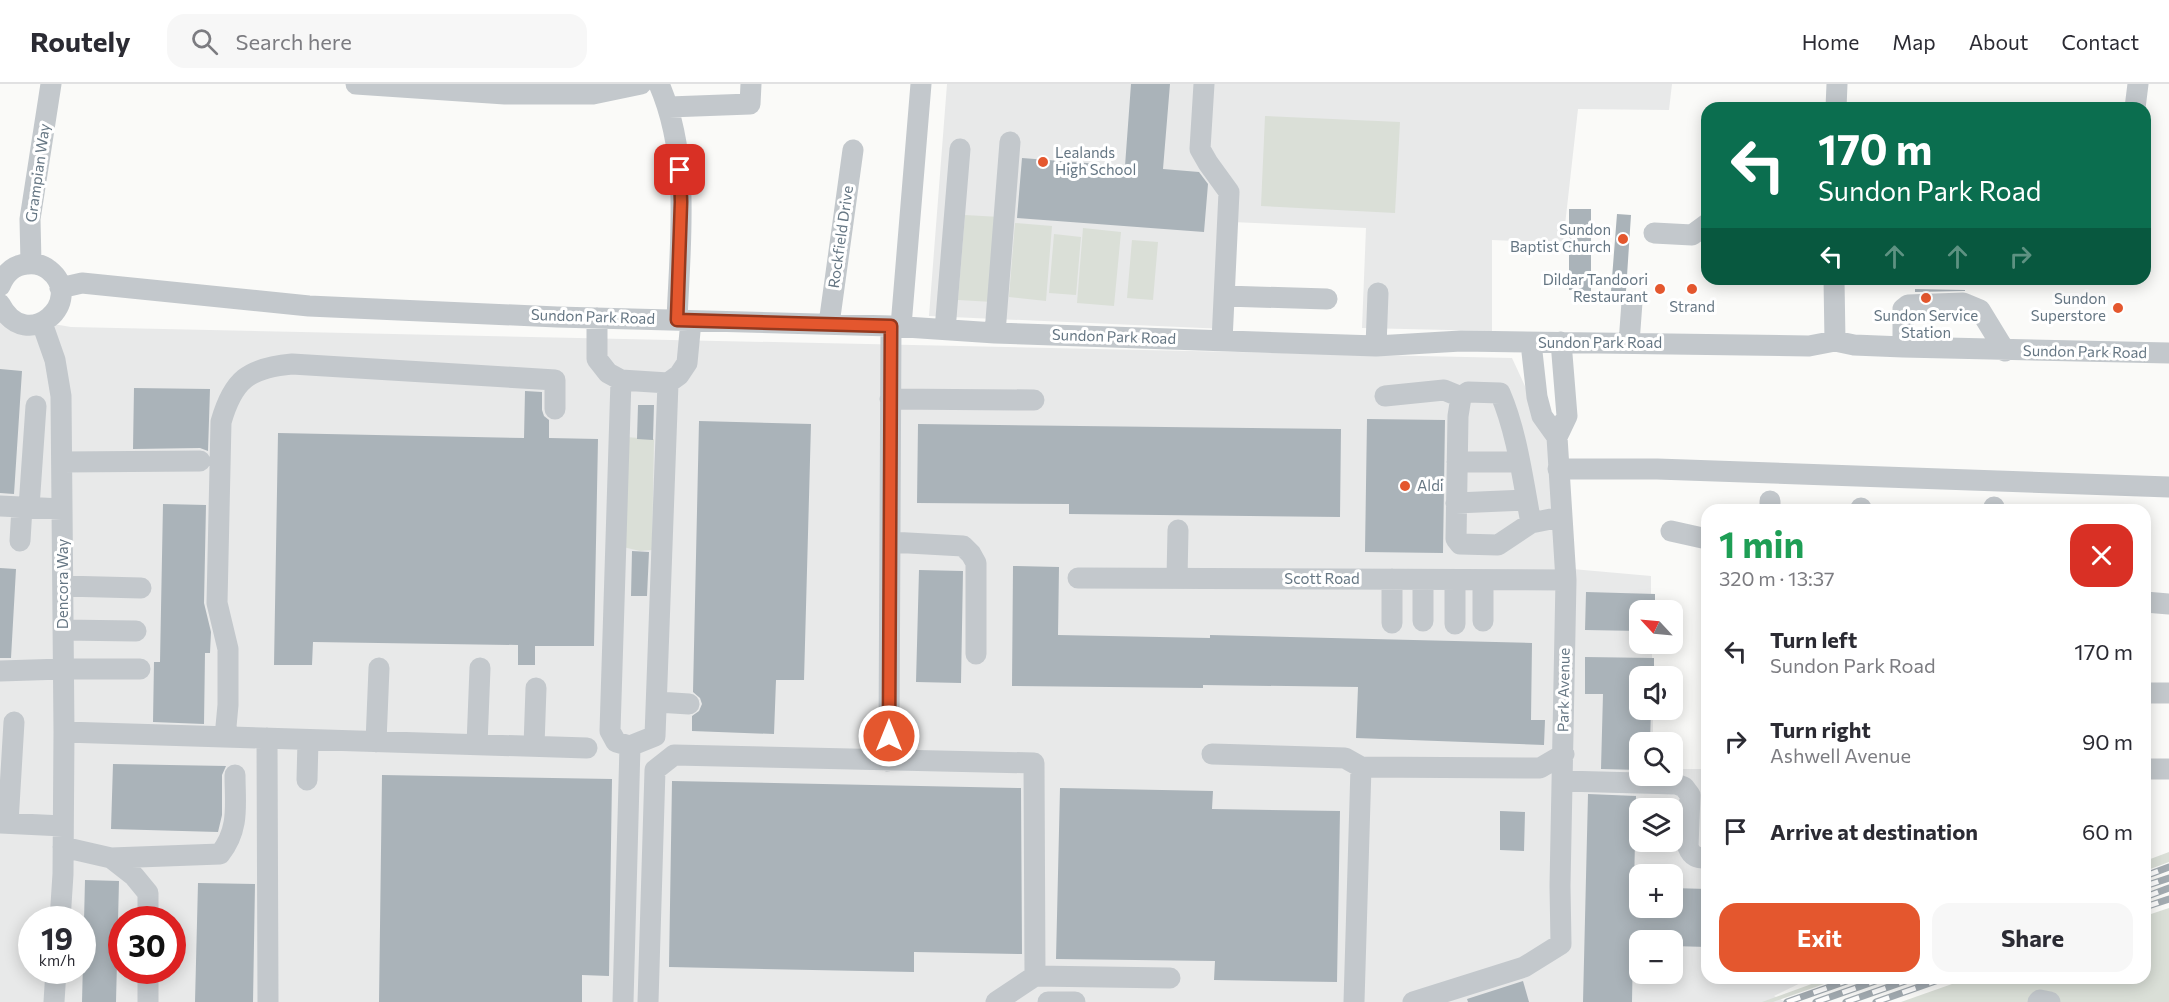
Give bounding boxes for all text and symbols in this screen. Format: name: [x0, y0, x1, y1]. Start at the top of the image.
search box: [167, 14, 587, 68]
text: Routely: [30, 24, 131, 58]
icon: search: [188, 25, 221, 58]
text: Search here: [236, 28, 352, 55]
text: Home: [1802, 29, 1859, 54]
text: Map: [1892, 29, 1936, 54]
text: About: [1969, 29, 2028, 54]
text: Contact: [2061, 29, 2139, 54]
street label: Grampian Way: [21, 122, 53, 224]
text: 170 m: [1818, 122, 1932, 174]
icon: left: [1719, 126, 1797, 204]
place label: Lealands High School: [1055, 143, 1136, 178]
pin: [654, 144, 705, 195]
icon: arrive: [663, 153, 696, 186]
marker: Lealands High School: [1036, 155, 1050, 169]
text: Sundon Park Road: [1818, 174, 2041, 207]
street label: Rockfield Drive: [824, 184, 856, 289]
place label: Sundon Baptist Church: [1510, 220, 1611, 255]
marker: Sundon Baptist Church: [1616, 232, 1630, 246]
icon: left: [1815, 240, 1848, 273]
icon: ahead: [1878, 240, 1911, 273]
icon: ahead: [1941, 240, 1974, 273]
icon: right: [2004, 240, 2037, 273]
place label: Dildar Tandoori Restaurant: [1543, 270, 1648, 305]
marker: Dildar Tandoori Restaurant: [1653, 282, 1667, 296]
marker: Strand: [1685, 282, 1699, 296]
place label: Sundon Superstore: [2031, 289, 2106, 324]
marker: Sundon Service Station: [1919, 291, 1933, 305]
place label: Strand: [1669, 297, 1715, 315]
marker: Sundon Superstore: [2111, 301, 2125, 315]
street label: Sundon Park Road: [531, 305, 655, 327]
place label: Sundon Service Station: [1874, 306, 1978, 341]
street label: Sundon Park Road: [1052, 325, 1176, 347]
street label: Sundon Park Road: [1538, 333, 1662, 351]
street label: Sundon Park Road: [2023, 341, 2147, 361]
place label: Aldi: [1417, 476, 1444, 494]
marker: Aldi: [1398, 479, 1412, 493]
text: 1 min: [1719, 521, 1804, 565]
button: close: [2070, 524, 2133, 587]
street label: Dencora Way: [53, 539, 71, 629]
text: 320 m · 13:37: [1719, 566, 1835, 590]
street label: Scott Road: [1284, 569, 1360, 587]
north arrow: [1629, 600, 1683, 654]
map controls: [1629, 600, 1683, 984]
text: Turn left: [1770, 626, 1857, 653]
icon: left: [1719, 635, 1752, 668]
text: 170 m: [2074, 638, 2133, 665]
street label: Park Avenue: [1553, 648, 1573, 732]
text: Sundon Park Road: [1770, 653, 1936, 677]
button: sound: [1629, 666, 1683, 720]
position arrow: [857, 704, 921, 768]
text: Turn right: [1770, 716, 1871, 743]
icon: right: [1719, 725, 1752, 758]
text: 90 m: [2082, 728, 2133, 755]
button: search: [1629, 732, 1683, 786]
text: Ashwell Avenue: [1770, 743, 1911, 767]
button: layers: [1629, 798, 1683, 852]
icon: arrive: [1719, 815, 1752, 848]
text: Arrive at destination: [1770, 818, 1978, 845]
text: 60 m: [2082, 818, 2133, 845]
button: +: [1629, 864, 1683, 918]
button: Exit: [1719, 903, 1920, 972]
button: Share: [1932, 903, 2133, 972]
speed limit sign: 30: [108, 906, 186, 984]
text: 19: [41, 919, 73, 956]
button: −: [1629, 930, 1683, 984]
text: km/h: [39, 951, 75, 969]

